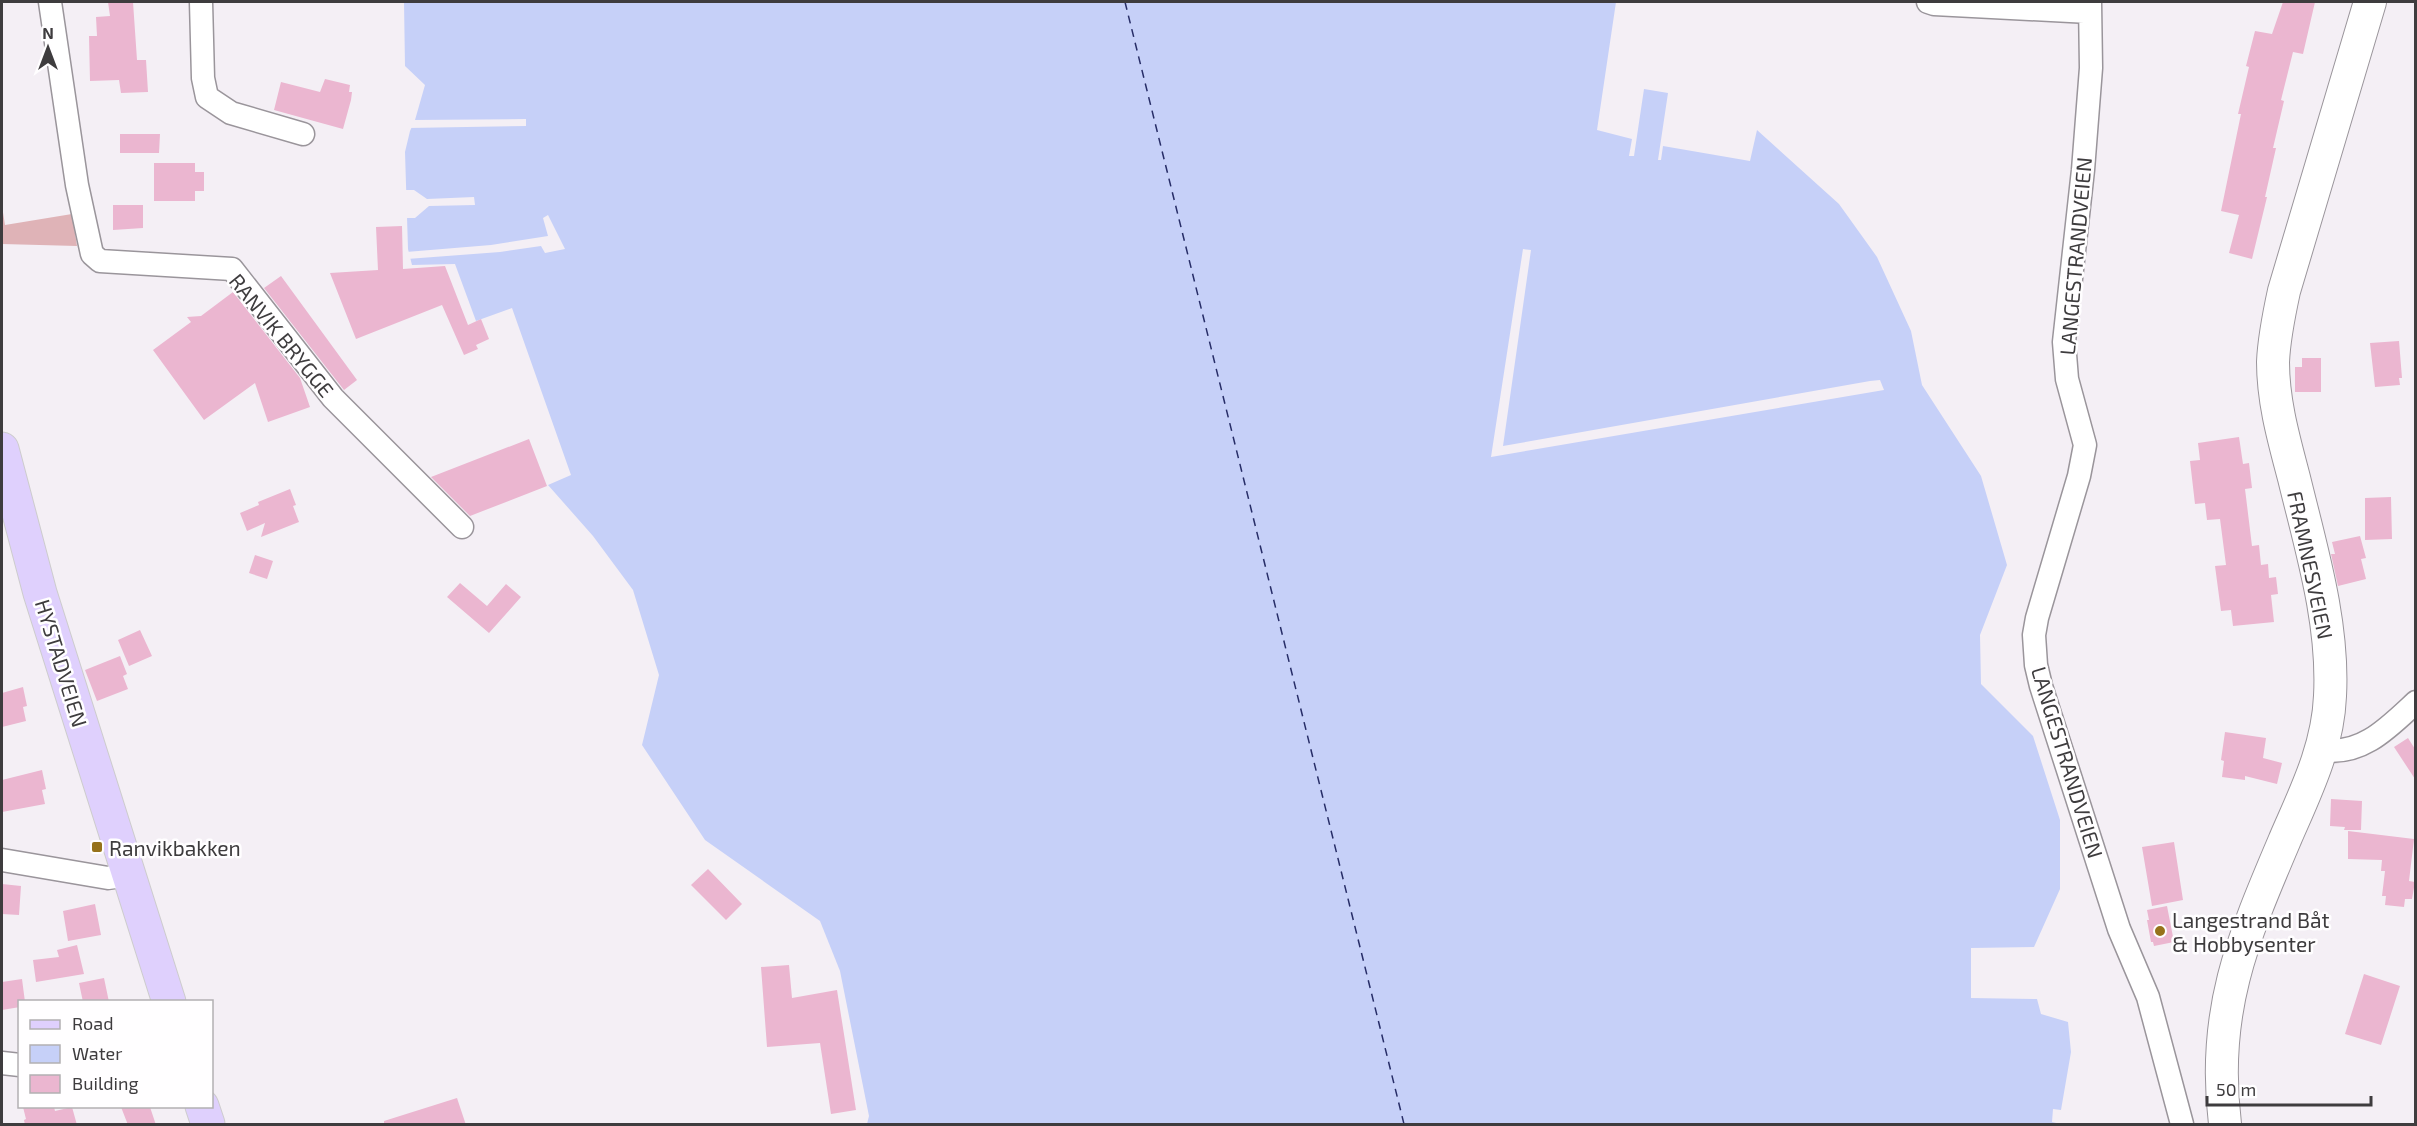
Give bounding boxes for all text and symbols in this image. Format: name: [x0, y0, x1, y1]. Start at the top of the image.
north arrow: [18, 18, 78, 78]
text: N: [42, 23, 54, 42]
street label: LANGESTRANDVEIEN: [2054, 156, 2096, 356]
street label: RANVIK BRYGGE: [225, 268, 339, 402]
street label: FRAMNESVEIEN: [2283, 489, 2339, 641]
street label: HYSTADVEIEN: [31, 596, 93, 730]
street label: LANGESTRANDVEIEN: [2027, 663, 2109, 861]
place label: Ranvikbakken: [109, 835, 241, 860]
marker: Ranvikbakken: [90, 840, 104, 854]
place label: Langestrand Båt & Hobbysenter: [2172, 907, 2330, 956]
marker: Langestrand Båt & Hobbysenter: [2153, 924, 2167, 938]
legend: [18, 1000, 213, 1108]
text: Road: [72, 1012, 113, 1034]
text: Water: [72, 1042, 122, 1064]
scale bar: [2207, 1069, 2370, 1107]
text: Building: [72, 1072, 139, 1094]
text: 50 m: [2216, 1078, 2256, 1100]

